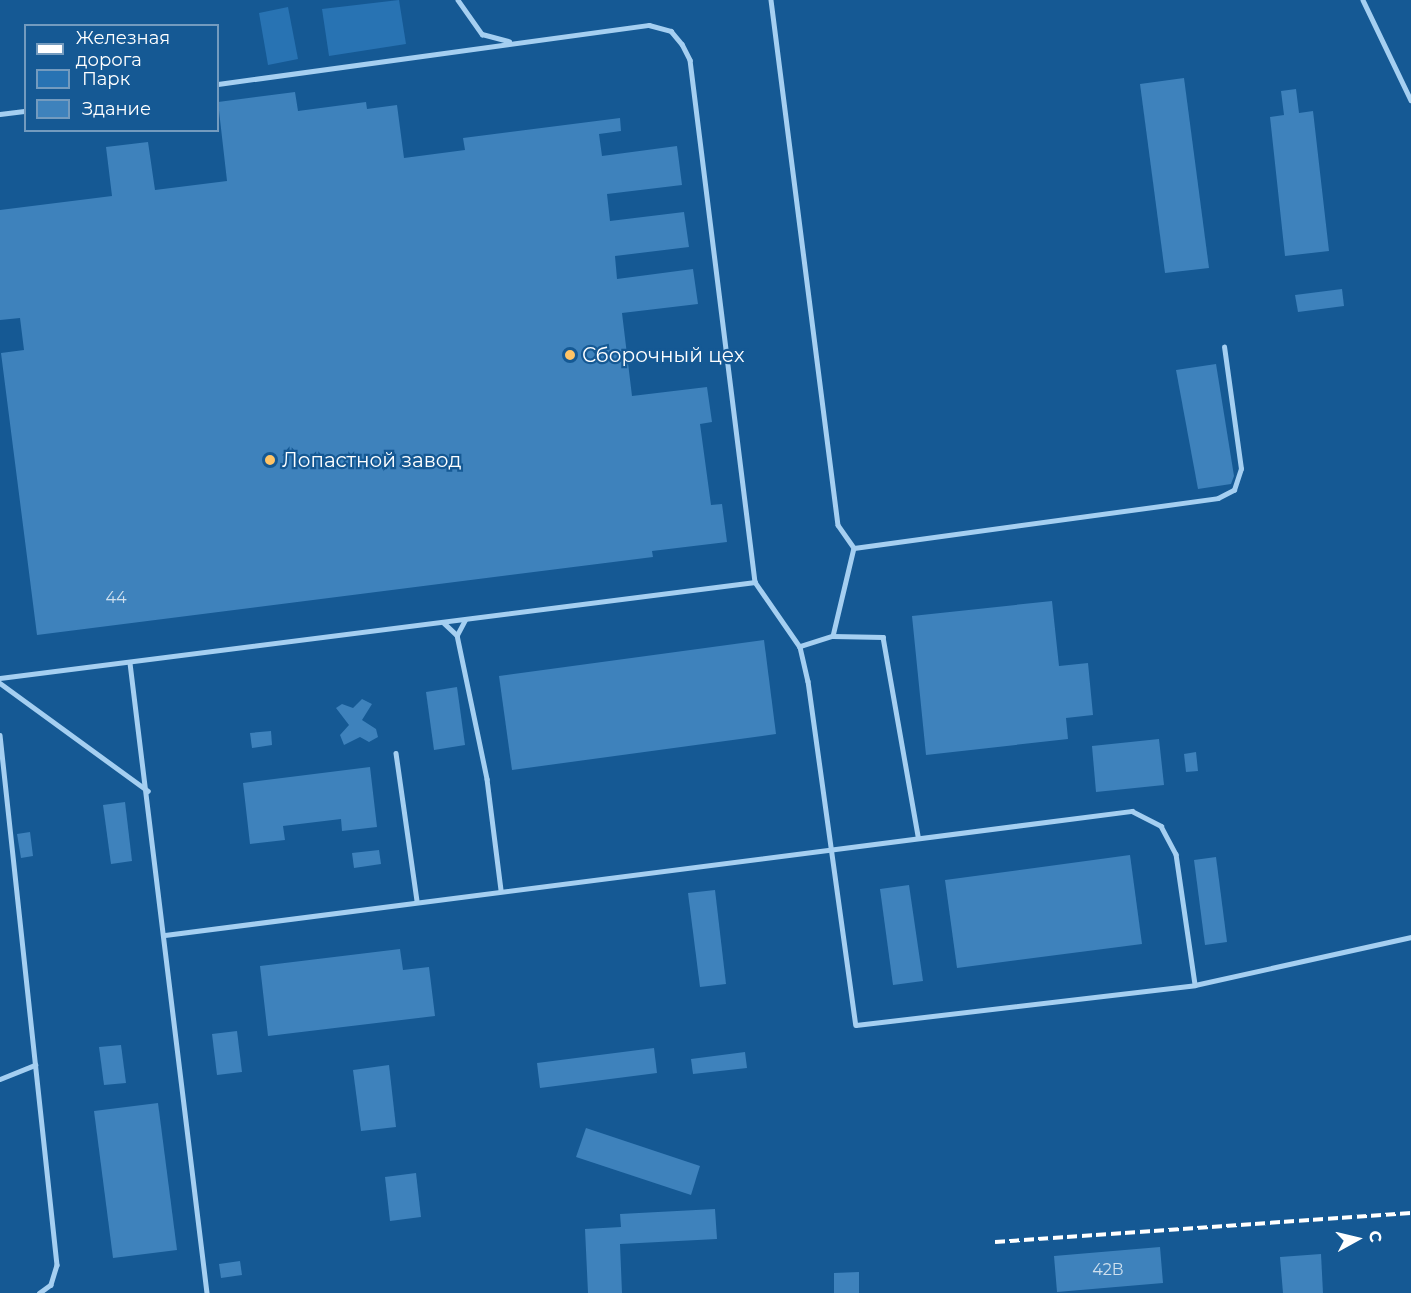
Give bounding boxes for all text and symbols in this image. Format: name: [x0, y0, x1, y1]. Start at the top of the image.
legend: [24, 24, 219, 132]
text: Железная дорога: [76, 27, 170, 71]
text: Парк: [82, 68, 130, 90]
text: Здание: [82, 98, 151, 120]
place label: Сборочный цех: [582, 343, 744, 367]
marker: Сборочный цех: [563, 348, 577, 362]
place label: Лопастной завод: [282, 448, 461, 472]
marker: Лопастной завод: [263, 453, 277, 467]
house number: 44: [105, 588, 127, 608]
north arrow: [1327, 1209, 1387, 1269]
text: С: [1365, 1229, 1386, 1244]
house number: 42В: [1092, 1260, 1124, 1280]

